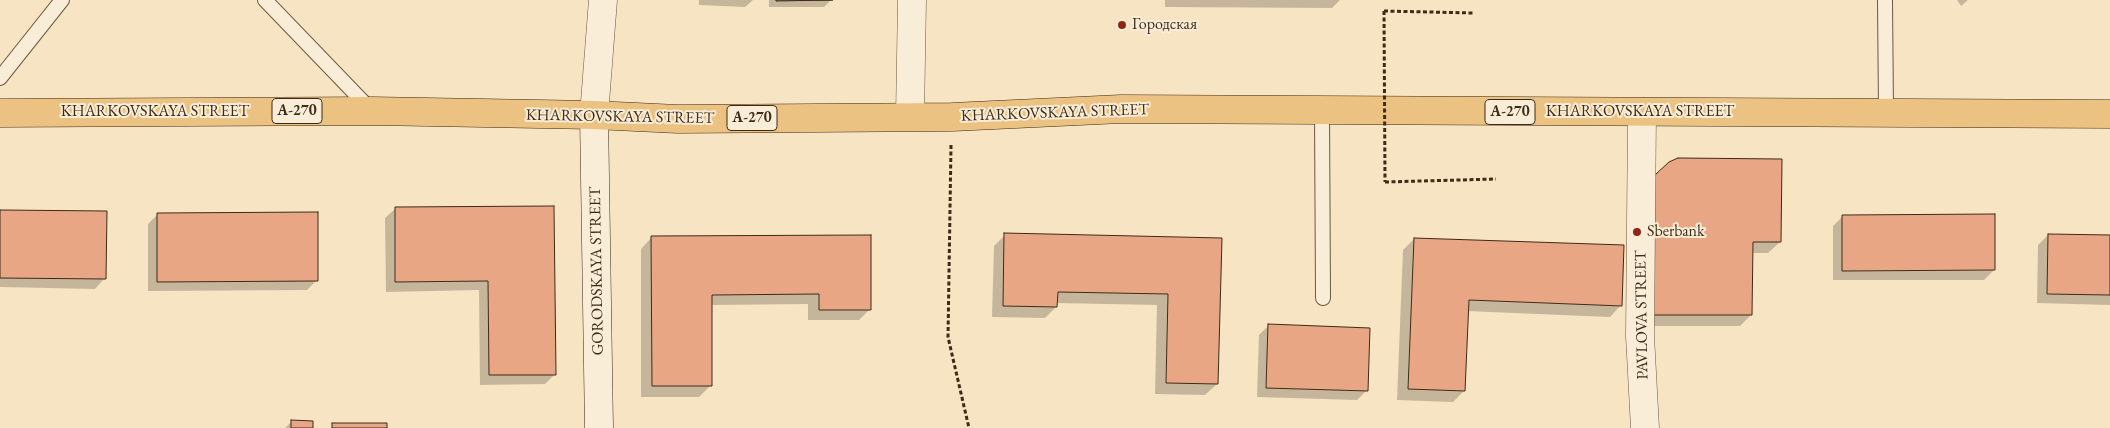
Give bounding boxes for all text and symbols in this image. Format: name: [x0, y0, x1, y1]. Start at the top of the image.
place label: Городская: [1132, 15, 1197, 35]
marker: Городская: [1116, 19, 1128, 31]
road number: А-270: [272, 98, 322, 124]
street label: KHARKOVSKAYA STREET: [961, 100, 1149, 126]
road number: А-270: [1485, 100, 1535, 124]
street label: KHARKOVSKAYA STREET: [61, 102, 249, 122]
street label: KHARKOVSKAYA STREET: [1546, 102, 1734, 122]
street label: KHARKOVSKAYA STREET: [526, 106, 714, 128]
road number: А-270: [727, 106, 777, 130]
street label: GORODSKAYA STREET: [586, 186, 608, 356]
place label: Sberbank: [1647, 222, 1705, 242]
marker: Sberbank: [1631, 226, 1643, 238]
street label: PAVLOVA STREET: [1631, 250, 1653, 380]

